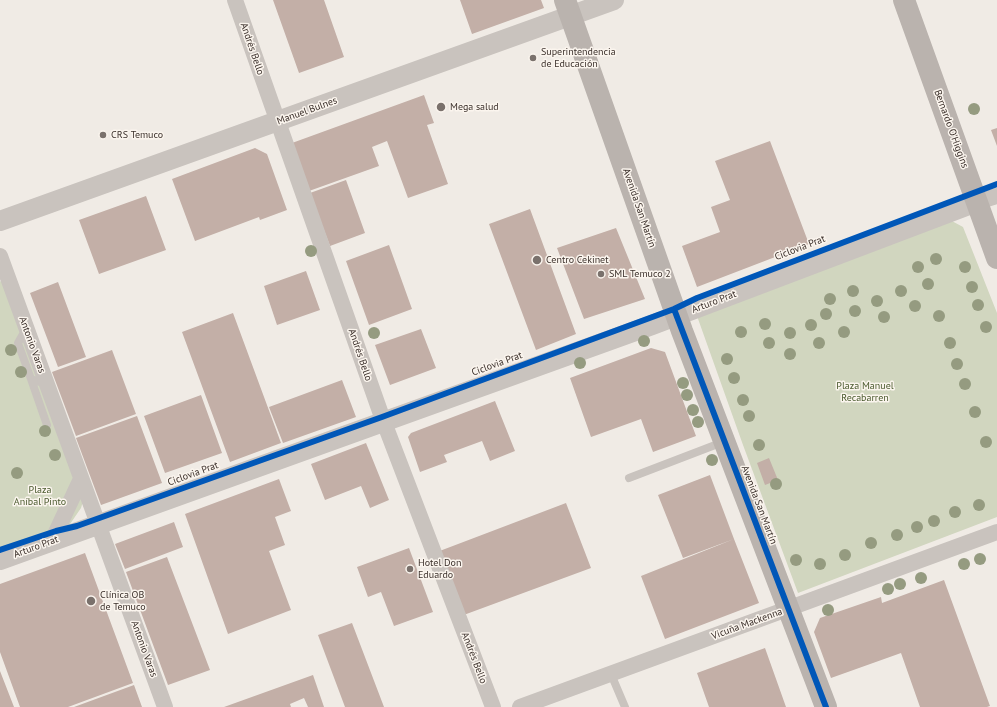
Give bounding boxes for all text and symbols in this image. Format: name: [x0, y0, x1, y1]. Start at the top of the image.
street label: Andrés Bello: [238, 21, 266, 77]
place label: Superintendencia de Educación: [541, 46, 616, 70]
marker: Superintendencia de Educación: [528, 53, 538, 63]
street label: Bernardo O'Higgins: [931, 88, 971, 170]
street label: Manuel Bulnes: [275, 95, 339, 127]
marker: Mega salud: [435, 101, 447, 113]
place label: Mega salud: [450, 101, 499, 113]
place label: CRS Temuco: [111, 129, 163, 141]
marker: CRS Temuco: [98, 130, 108, 140]
street label: Avenida San Martín: [620, 167, 658, 249]
street label: Ciclovia Prat: [773, 233, 827, 263]
marker: Centro Cekinet: [531, 254, 543, 266]
place label: Centro Cekinet: [546, 254, 609, 266]
place label: SML Temuco 2: [609, 268, 671, 280]
marker: SML Temuco 2: [596, 269, 606, 279]
street label: Arturo Prat: [690, 288, 738, 316]
street label: Antonio Varas: [16, 315, 48, 375]
street label: Andrés Bello: [346, 327, 374, 383]
street label: Ciclovia Prat: [470, 349, 524, 379]
park label: Plaza Manuel Recabarren: [836, 380, 894, 404]
street label: Ciclovia Prat: [166, 459, 220, 489]
street label: Avenida San Martín: [739, 464, 779, 546]
park label: Plaza Aníbal Pinto: [14, 484, 66, 508]
street label: Arturo Prat: [12, 533, 60, 561]
place label: Hotel Don Eduardo: [418, 557, 461, 580]
marker: Hotel Don Eduardo: [405, 564, 415, 574]
place label: Clínica OB de Temuco: [100, 589, 146, 612]
marker: Clínica OB de Temuco: [85, 595, 97, 607]
street label: Vicuña Mackenna: [710, 606, 784, 642]
street label: Antonio Varas: [128, 619, 160, 679]
street label: Andrés Bello: [459, 631, 489, 685]

